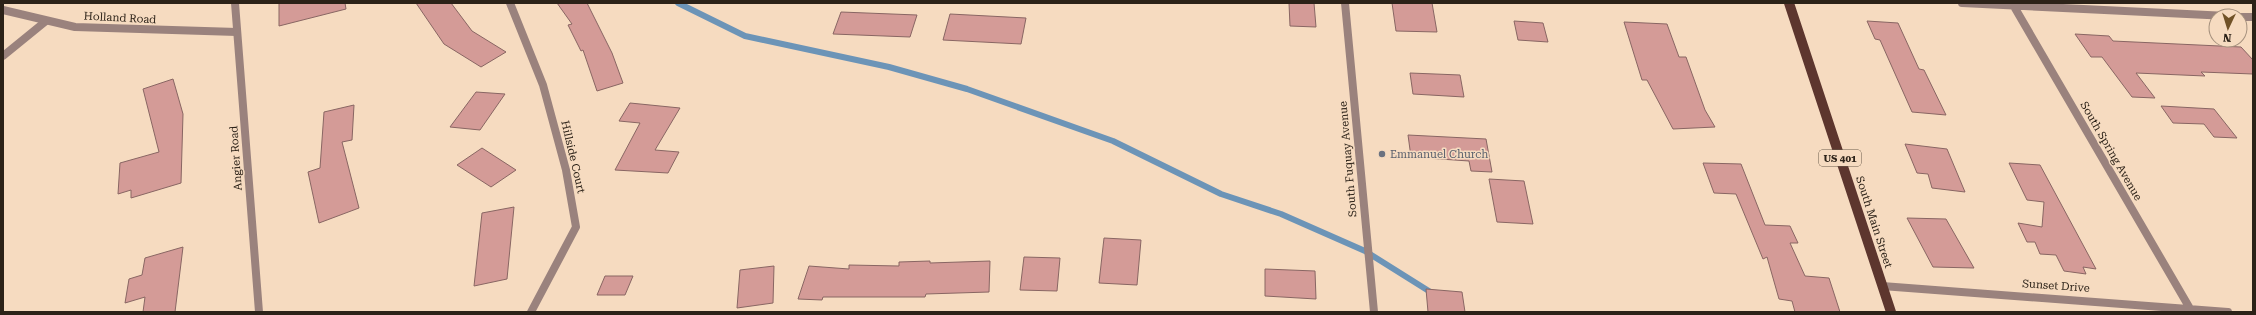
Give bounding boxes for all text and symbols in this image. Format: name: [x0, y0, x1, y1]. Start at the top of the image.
north arrow: [2208, 8, 2248, 48]
street label: Holland Road: [83, 10, 157, 26]
text: N: [2222, 31, 2232, 44]
street label: South Spring Avenue: [2077, 99, 2145, 203]
street label: South Fuquay Avenue: [1336, 100, 1360, 218]
street label: Hillside Court: [558, 119, 588, 195]
street label: Angier Road: [227, 125, 245, 191]
place label: Emmanuel Church: [1390, 148, 1488, 161]
marker: Emmanuel Church: [1377, 149, 1387, 159]
road number: US 401: [1819, 150, 1861, 166]
street label: South Main Street: [1853, 174, 1895, 270]
street label: Sunset Drive: [2022, 277, 2090, 295]

